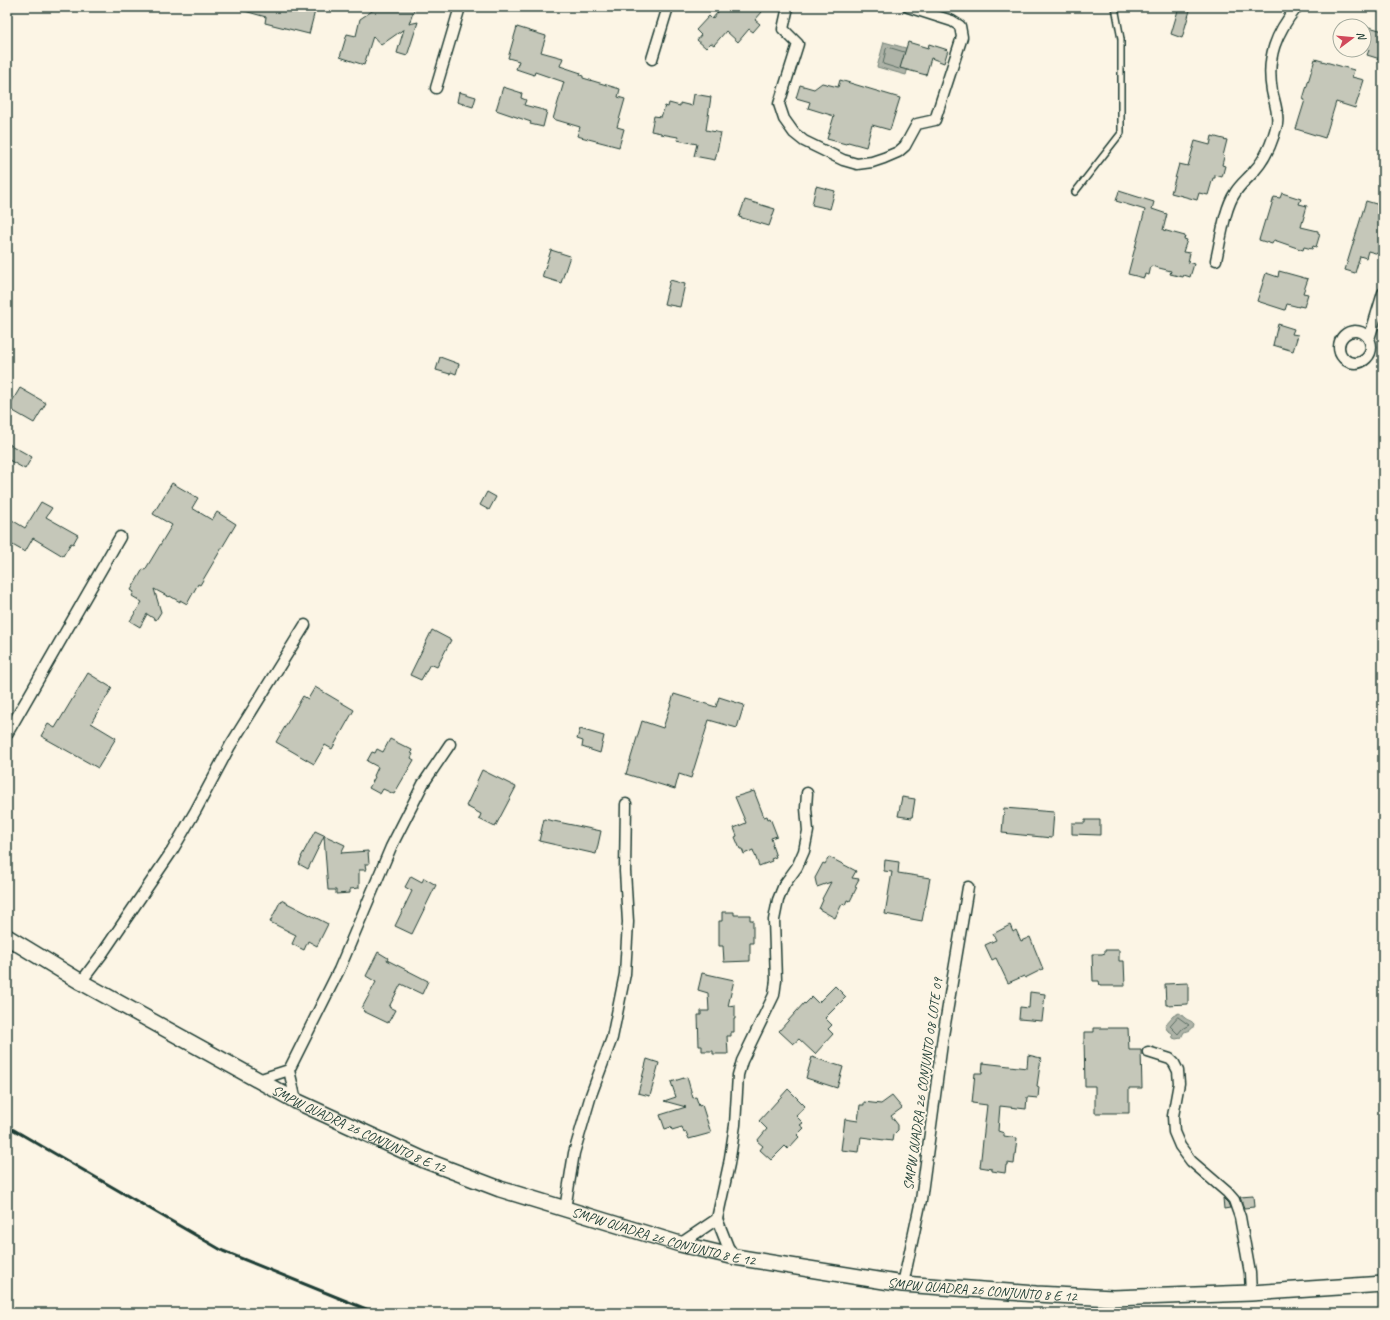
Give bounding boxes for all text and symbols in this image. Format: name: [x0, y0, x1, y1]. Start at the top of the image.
north arrow: [1332, 18, 1372, 58]
text: N: [1354, 30, 1370, 43]
street label: SMPW QUADRA 26 CONJUNTO 08 LOTE 09: [900, 975, 947, 1191]
street label: SMPW QUADRA 26 CONJUNTO 8 E 12: [269, 1081, 450, 1177]
street label: SMPW QUADRA 26 CONJUNTO 8 E 12: [570, 1203, 758, 1269]
street label: SMPW QUADRA 26 CONJUNTO 8 E 12: [886, 1273, 1079, 1305]

